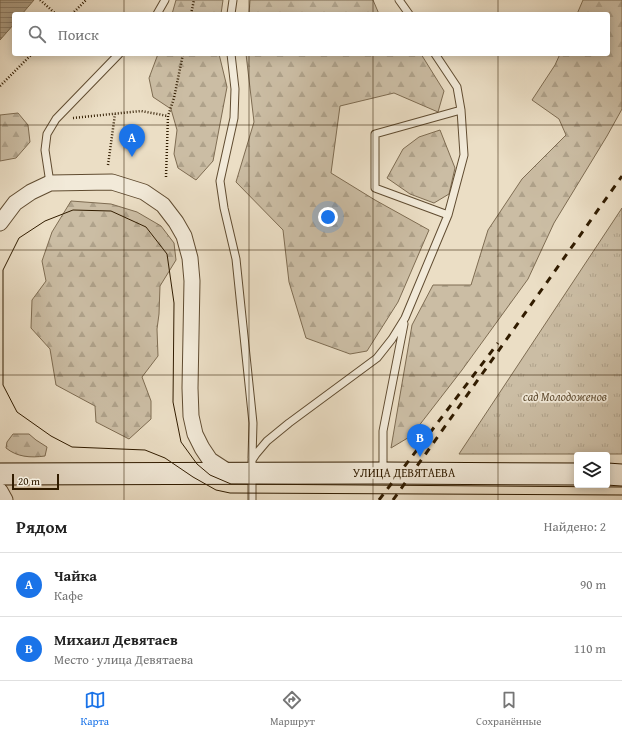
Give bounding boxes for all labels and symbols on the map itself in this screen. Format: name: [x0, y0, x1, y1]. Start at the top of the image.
pin: A: [119, 124, 145, 157]
your location: [318, 207, 338, 227]
park label: сад Молодоженов: [523, 388, 607, 405]
pin: B: [407, 424, 433, 457]
street label: УЛИЦА ДЕВЯТАЕВА: [353, 464, 456, 481]
scale bar: [12, 472, 59, 491]

